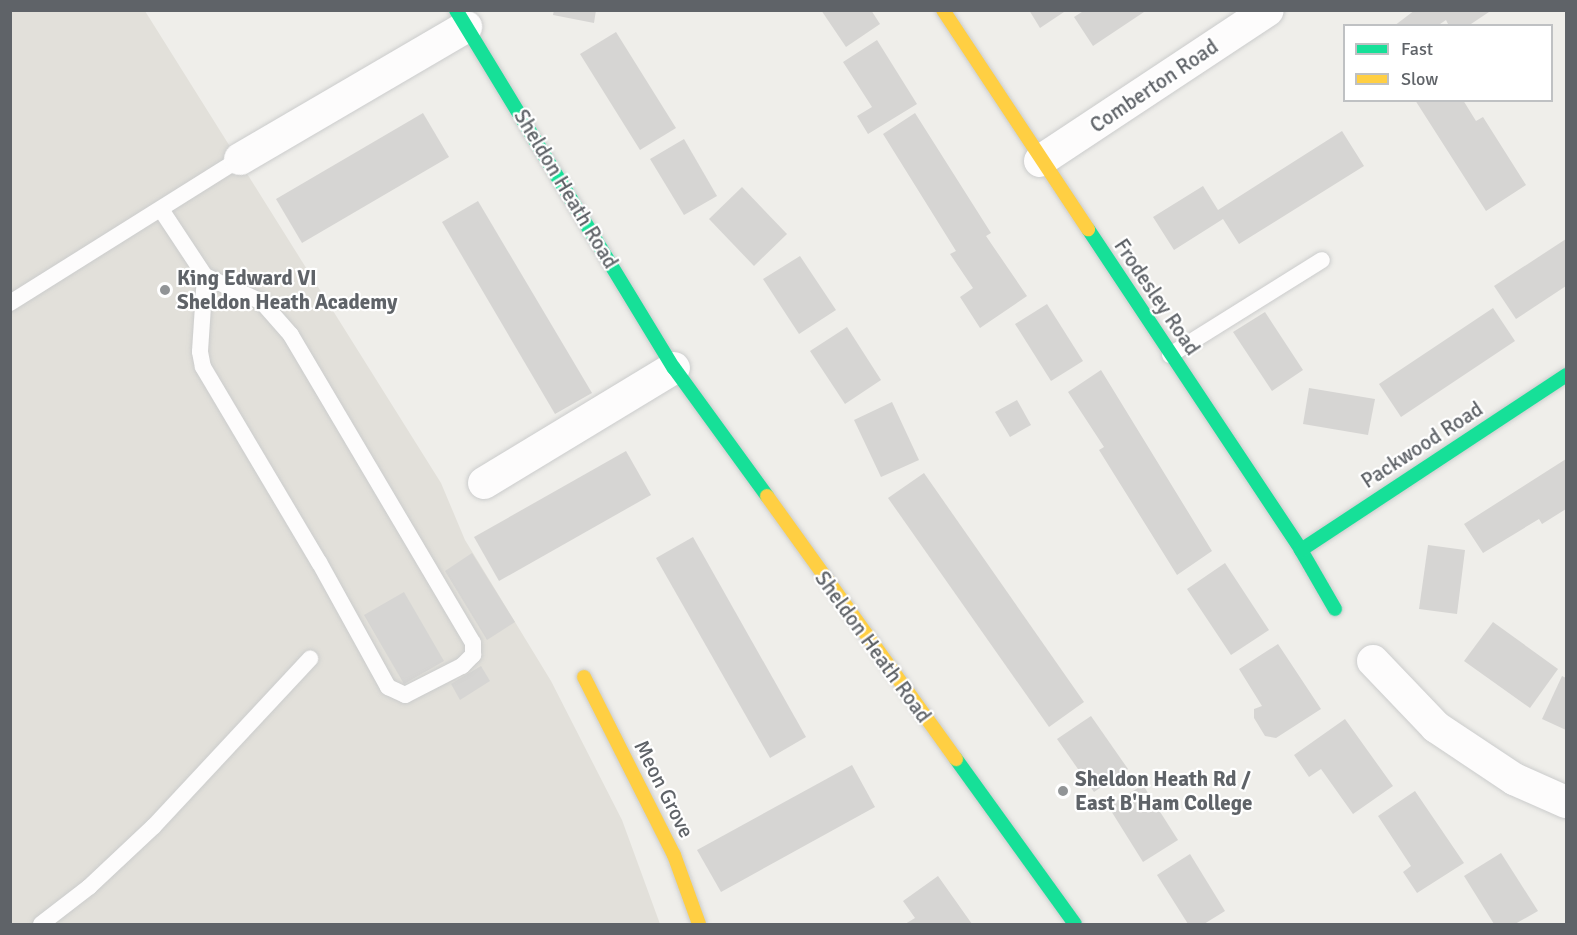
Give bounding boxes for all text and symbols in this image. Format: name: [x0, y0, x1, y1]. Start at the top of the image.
legend: [1343, 24, 1553, 102]
street label: Comberton Road: [1085, 34, 1223, 138]
text: Fast: [1401, 38, 1433, 60]
text: Slow: [1401, 68, 1438, 90]
street label: Sheldon Heath Road: [509, 105, 623, 273]
street label: Frodesley Road: [1109, 234, 1205, 360]
place label: King Edward VI Sheldon Heath Academy: [177, 265, 397, 315]
marker: King Edward VI Sheldon Heath Academy: [158, 283, 172, 297]
street label: Packwood Road: [1356, 396, 1488, 494]
street label: Sheldon Heath Road: [810, 566, 936, 728]
street label: Meon Grove: [629, 736, 699, 842]
place label: Sheldon Heath Rd / East B'Ham College: [1075, 766, 1252, 816]
marker: Sheldon Heath Rd / East B'Ham College: [1056, 784, 1070, 798]

